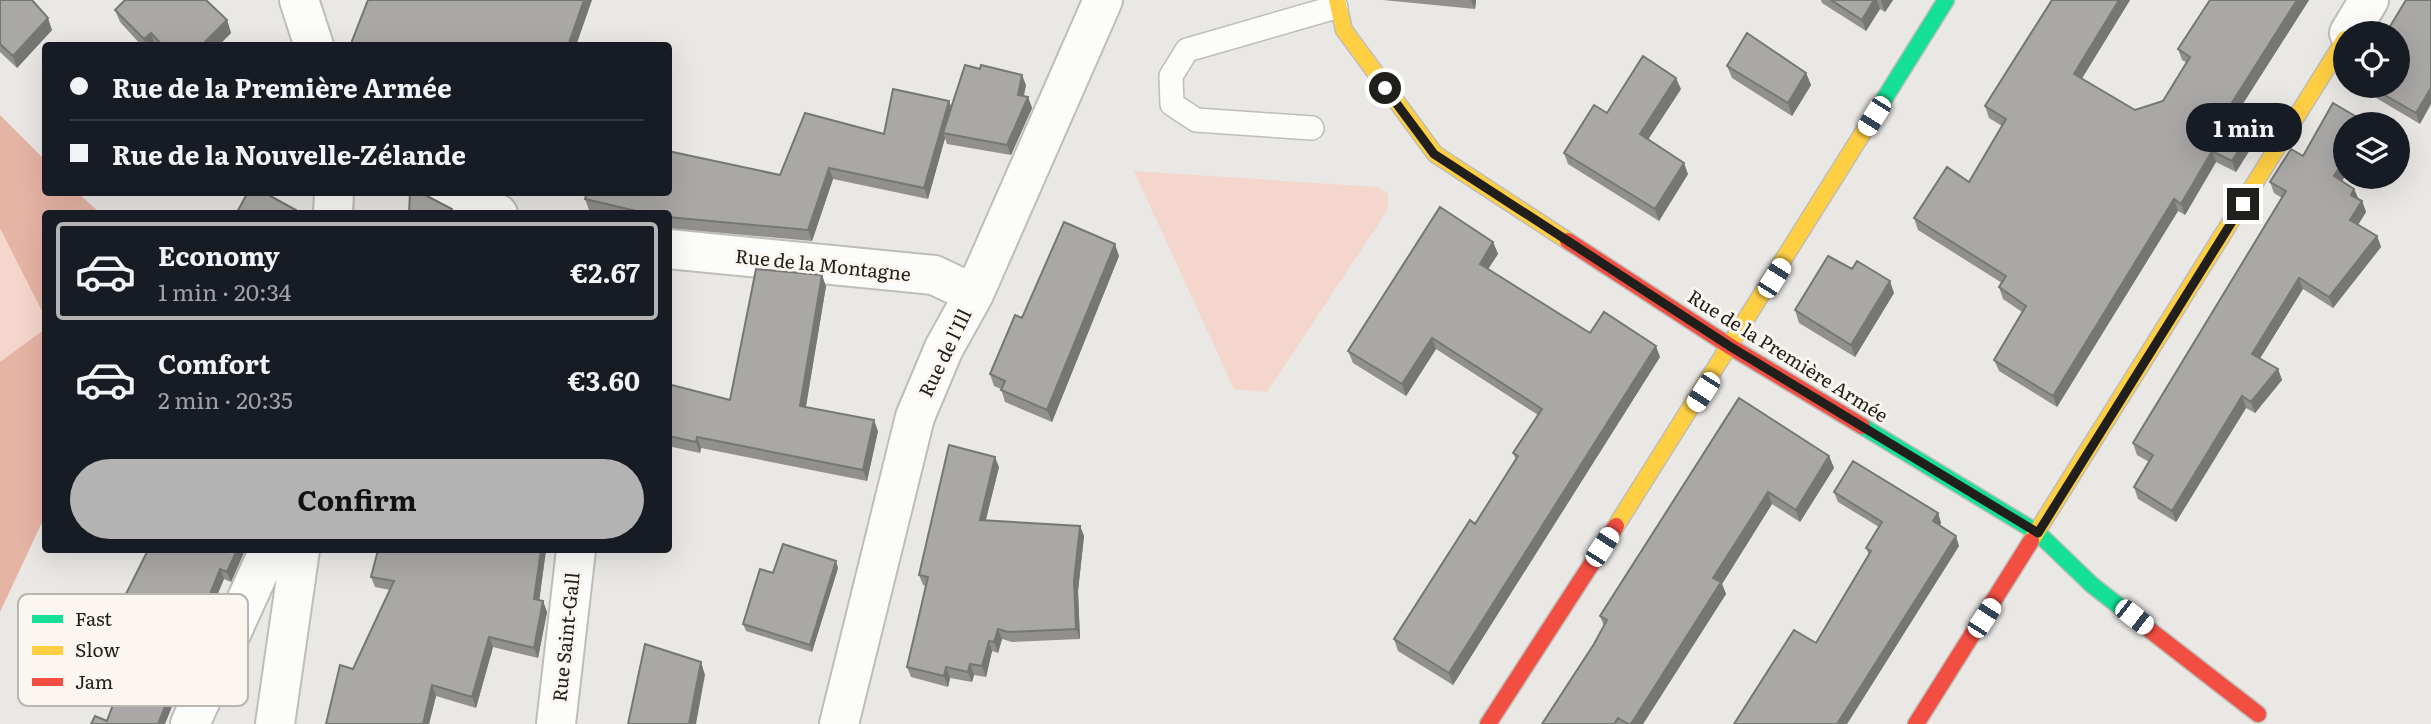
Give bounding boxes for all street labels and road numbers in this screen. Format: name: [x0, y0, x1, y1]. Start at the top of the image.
street label: Rue de la Montagne: [734, 241, 912, 287]
street label: Rue de la Première Armée: [1683, 282, 1894, 428]
street label: Rue de l'Ill: [911, 304, 978, 401]
street label: Rue Saint-Gall: [544, 571, 586, 703]

